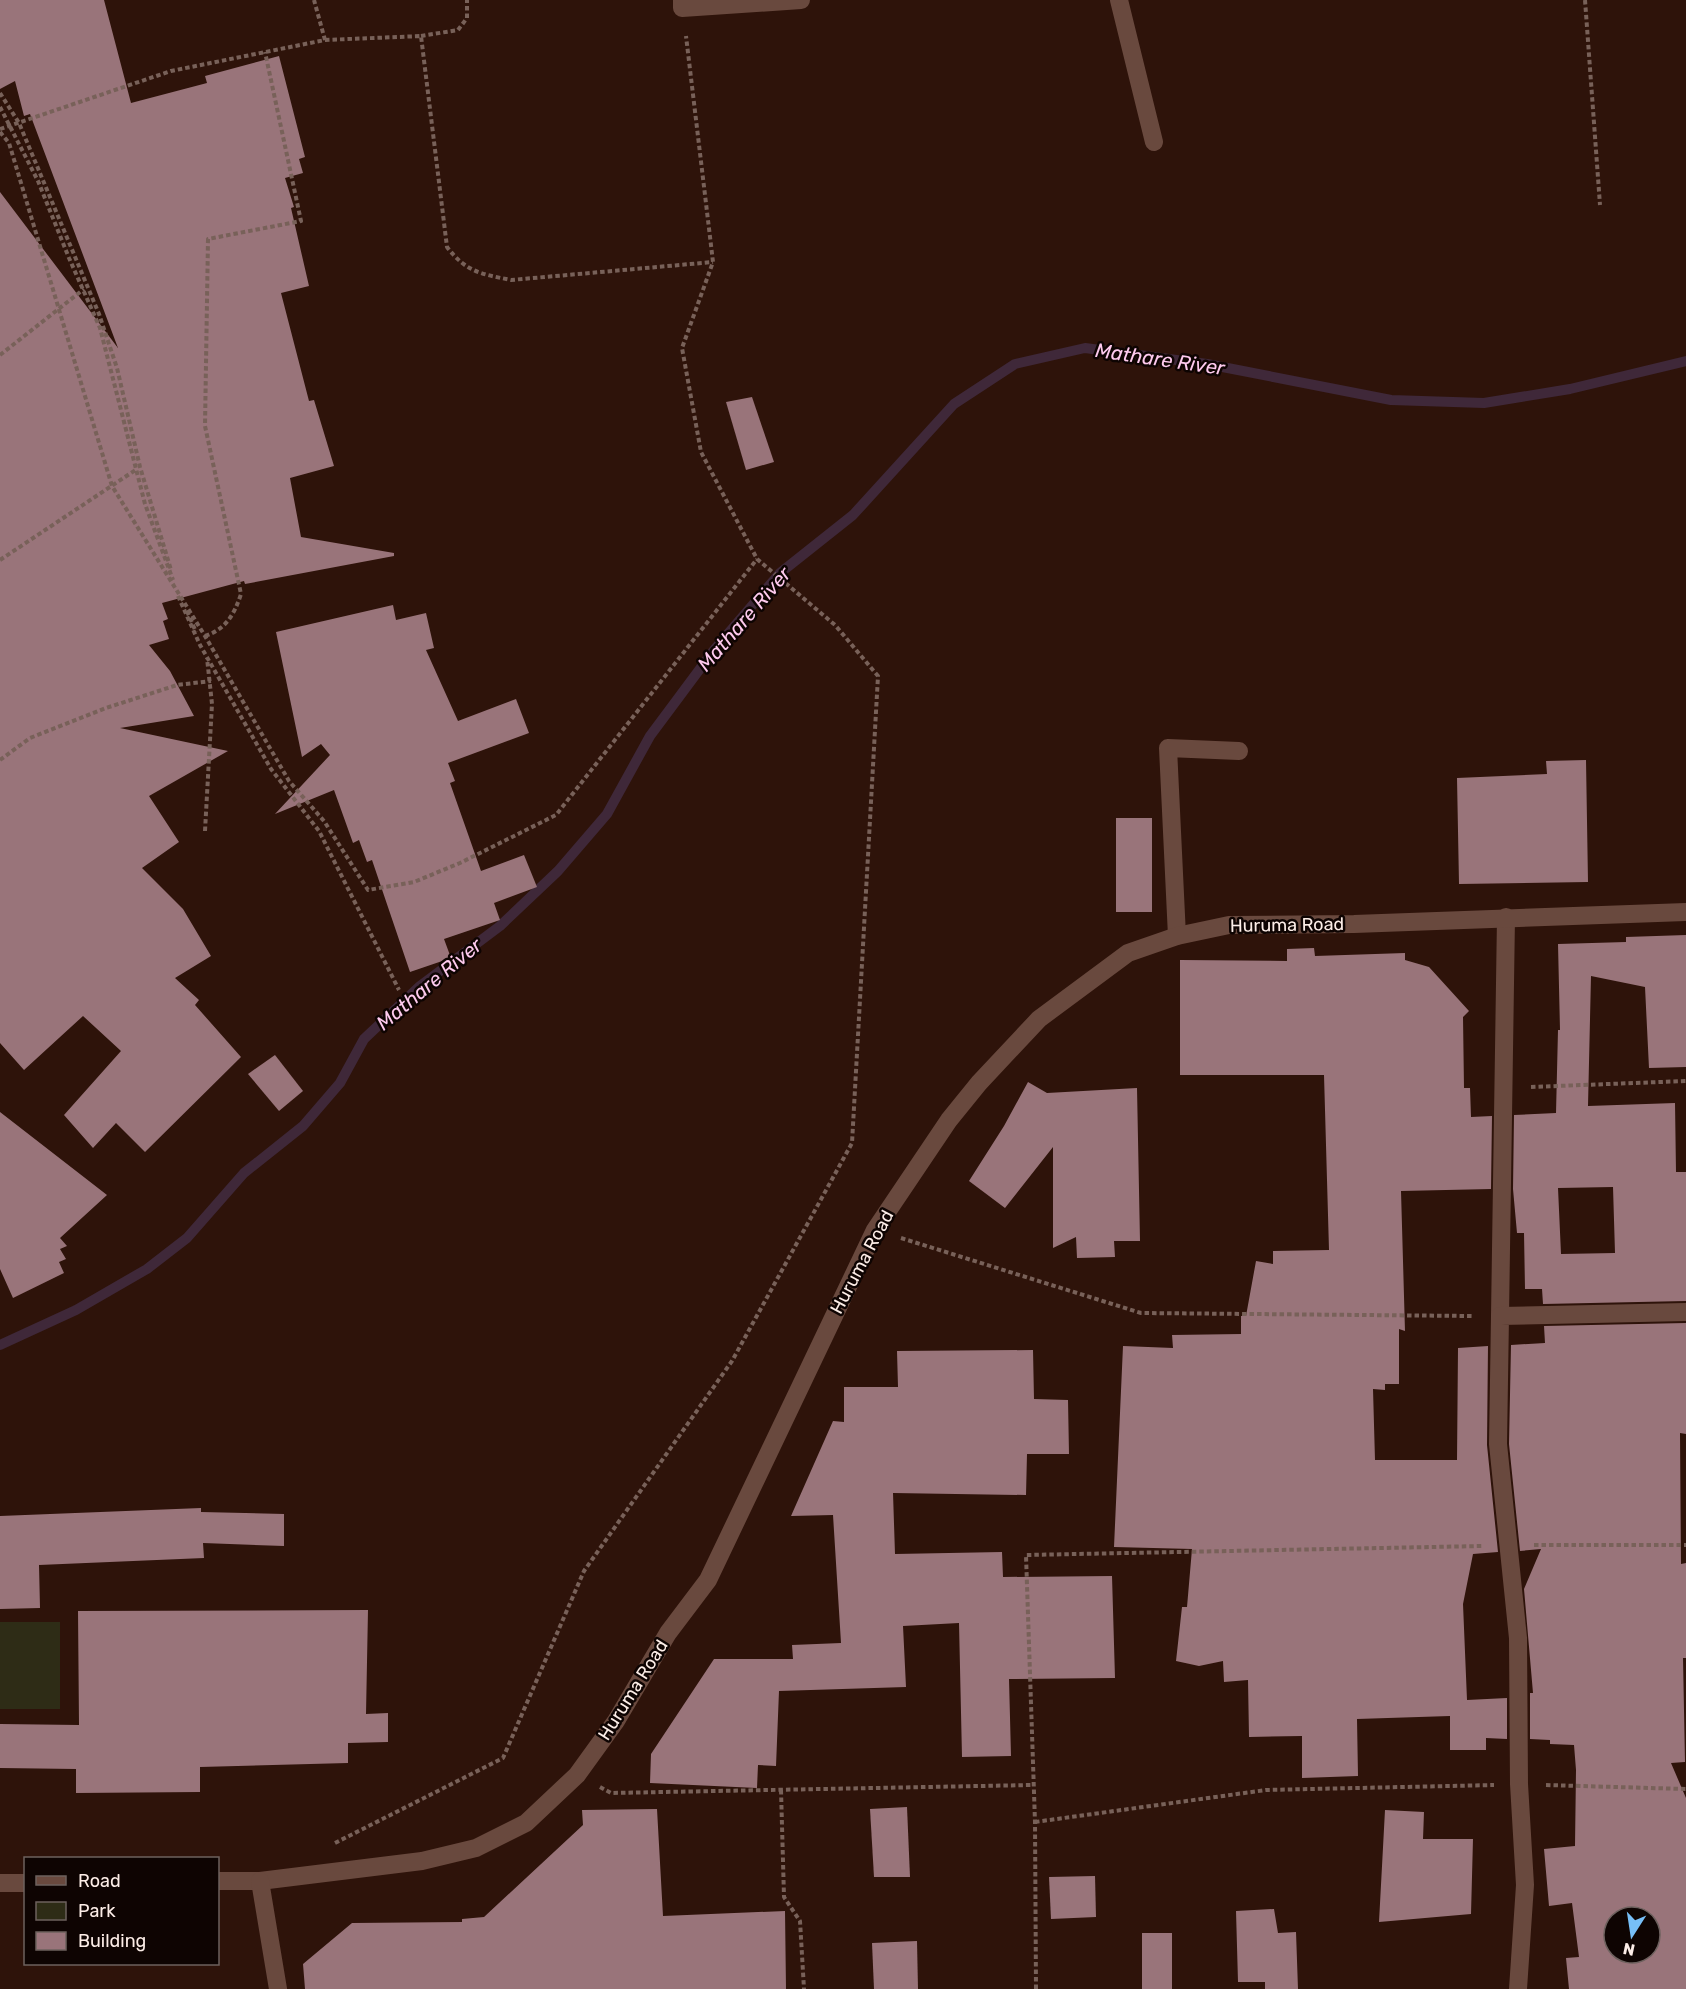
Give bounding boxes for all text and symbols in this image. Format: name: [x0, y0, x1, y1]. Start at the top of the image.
water label: Mathare River: [1094, 338, 1228, 380]
water label: Mathare River: [692, 561, 797, 676]
street label: Huruma Road: [1230, 913, 1344, 937]
water label: Mathare River: [371, 932, 488, 1035]
street label: Huruma Road: [825, 1206, 899, 1318]
street label: Huruma Road: [593, 1636, 673, 1744]
legend: [24, 1857, 219, 1965]
text: Road: [78, 1870, 121, 1892]
text: Park: [78, 1900, 116, 1922]
north arrow: [1602, 1905, 1662, 1965]
text: Building: [78, 1930, 146, 1952]
text: N: [1621, 1939, 1637, 1960]

